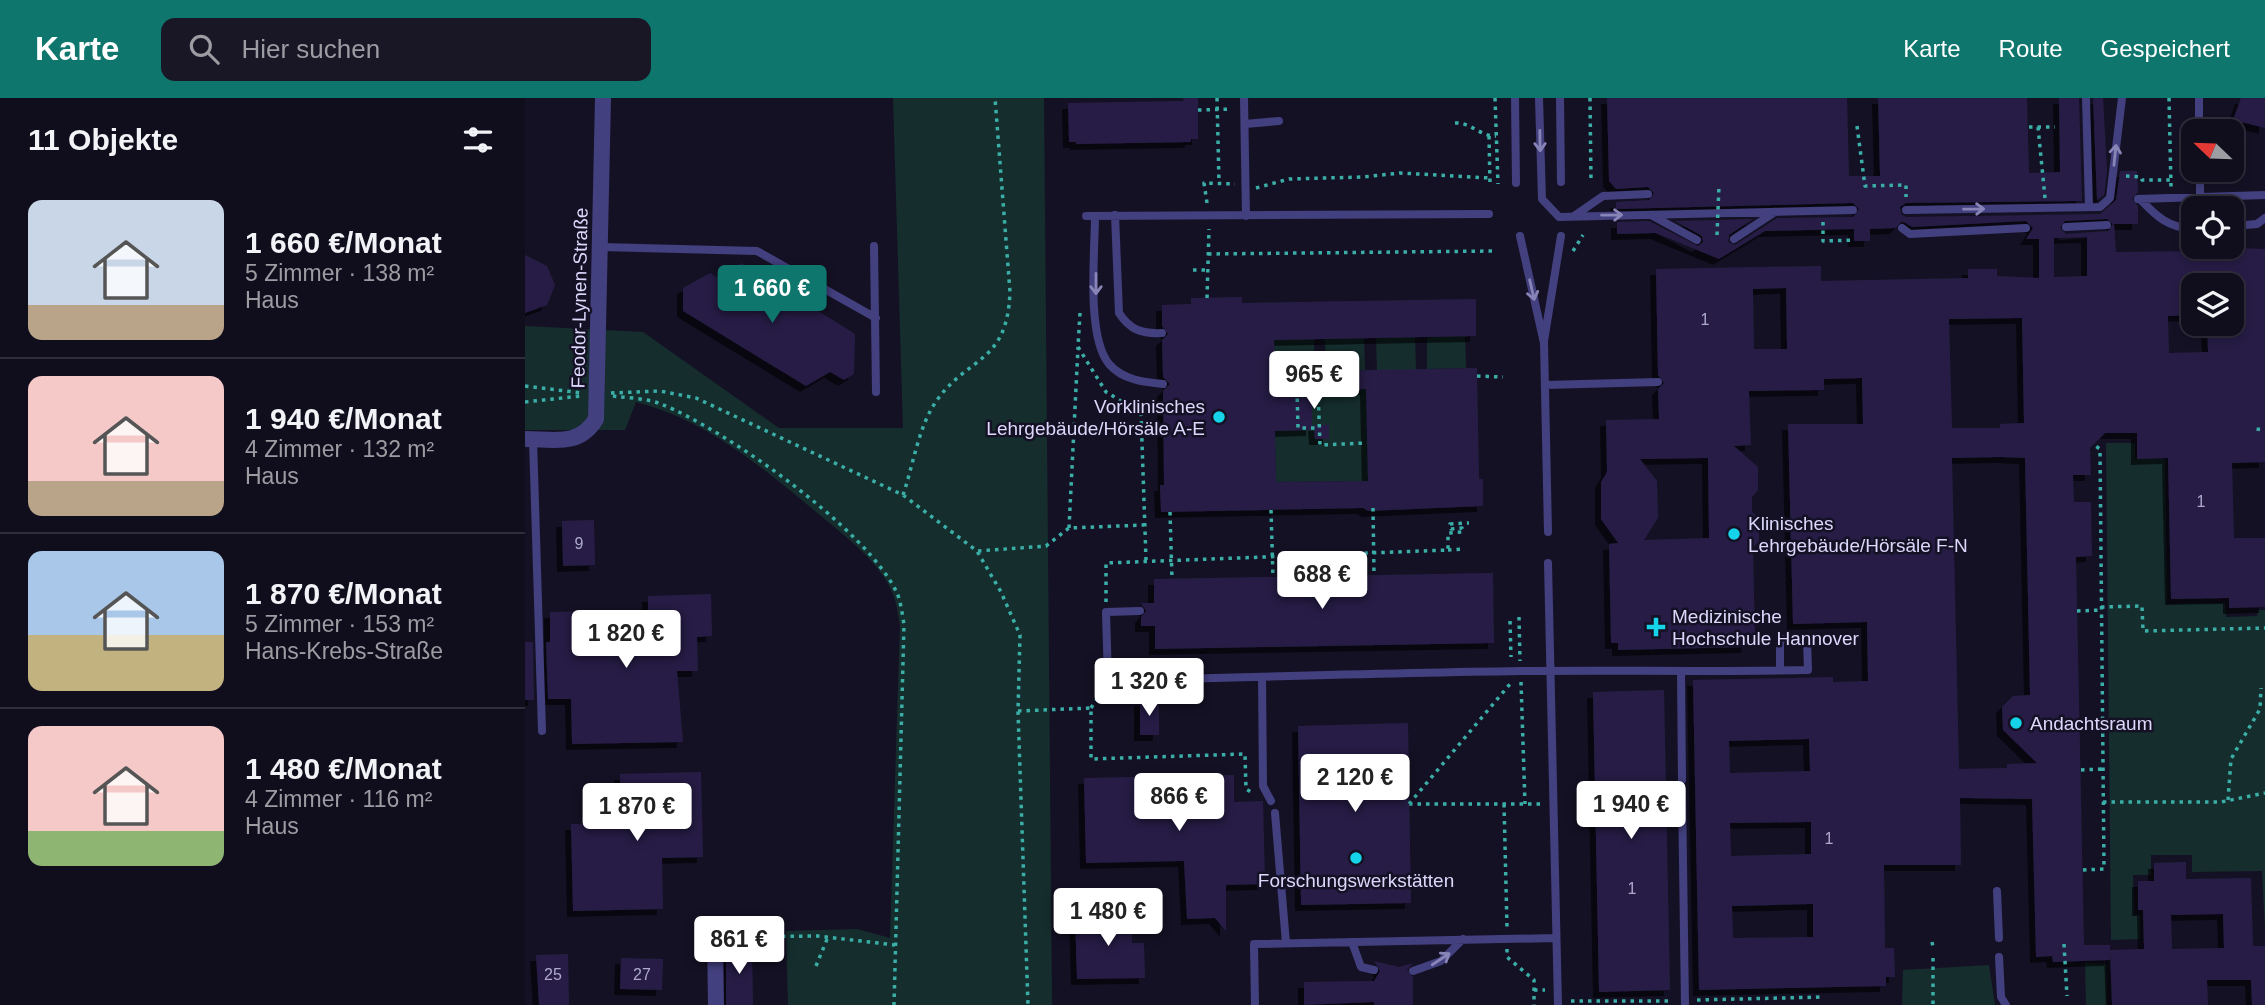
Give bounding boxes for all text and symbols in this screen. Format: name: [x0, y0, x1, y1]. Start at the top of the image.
search box: [161, 18, 651, 81]
text: Karte: [35, 30, 119, 67]
icon: search: [185, 30, 223, 68]
text: Hier suchen: [241, 34, 380, 64]
text: Karte: [1903, 35, 1961, 62]
text: Route: [1999, 35, 2063, 62]
text: Gespeichert: [2101, 35, 2230, 62]
north arrow: [2181, 119, 2243, 182]
map controls: [2181, 119, 2244, 336]
icon: filters: [459, 121, 497, 159]
text: 11 Objekte: [28, 123, 178, 156]
one-way arrow: [1533, 129, 1546, 152]
one-way arrow: [2109, 144, 2122, 167]
button: locate: [2181, 196, 2244, 259]
one-way arrow: [1963, 202, 1986, 216]
street label: Feodor-Lynen-Straße: [567, 207, 592, 389]
one-way arrow: [1600, 209, 1623, 222]
text: 1 660 €/Monat: [245, 226, 442, 259]
icon: home: [84, 228, 168, 312]
text: 5 Zimmer · 138 m²: [245, 260, 434, 286]
pin: 1 660 €: [707, 266, 837, 325]
one-way arrow: [1089, 272, 1103, 295]
button: layers: [2181, 273, 2244, 336]
text: 1 660 €: [734, 275, 810, 301]
one-way arrow: [1525, 278, 1539, 301]
text: Haus: [245, 287, 299, 313]
house number: 1: [1701, 311, 1710, 328]
pin: 965 €: [1265, 352, 1363, 411]
text: 965 €: [1285, 361, 1343, 387]
place label: Vorklinisches Lehrgebäude/Hörsäle A-E: [986, 396, 1205, 439]
text: 1 940 €/Monat: [245, 402, 442, 435]
icon: home: [84, 404, 168, 488]
marker: Vorklinisches Lehrgebäude/Hörsäle A-E: [1211, 409, 1227, 425]
text: 4 Zimmer · 132 m²: [245, 436, 434, 462]
text: Haus: [245, 463, 299, 489]
house number: 1: [2197, 493, 2206, 510]
place label: Klinisches Lehrgebäude/Hörsäle F-N: [1748, 513, 1968, 556]
marker: Klinisches Lehrgebäude/Hörsäle F-N: [1726, 526, 1742, 542]
house number: 9: [575, 535, 584, 552]
pin: 688 €: [1273, 552, 1371, 611]
text: 688 €: [1293, 561, 1351, 587]
text: 1 870 €/Monat: [245, 577, 442, 610]
icon: home: [84, 579, 168, 663]
place label: Medizinische Hochschule Hannover: [1672, 606, 1860, 649]
pin: 1 820 €: [561, 610, 691, 670]
text: 5 Zimmer · 153 m²: [245, 611, 434, 637]
marker: Medizinische Hochschule Hannover: [1646, 617, 1666, 637]
text: 1 820 €: [588, 620, 664, 646]
text: Hans-Krebs-Straße: [245, 638, 443, 664]
pin: 1 320 €: [1084, 658, 1214, 718]
text: 1 320 €: [1111, 668, 1187, 694]
place label: Andachtsraum: [2030, 713, 2153, 734]
marker: Andachtsraum: [2008, 715, 2024, 731]
text: 1 480 €/Monat: [245, 752, 442, 785]
icon: home: [84, 754, 168, 838]
pin: 2 120 €: [1290, 754, 1420, 814]
text: 2 120 €: [1317, 764, 1393, 790]
pin: 866 €: [1130, 774, 1228, 833]
pin: 1 940 €: [1566, 782, 1696, 841]
text: 866 €: [1150, 783, 1208, 809]
pin: 1 870 €: [572, 784, 702, 843]
text: 4 Zimmer · 116 m²: [245, 786, 432, 812]
text: 1 940 €: [1593, 791, 1669, 817]
text: 1 870 €: [599, 793, 675, 819]
text: Haus: [245, 813, 299, 839]
house number: 1: [1825, 830, 1834, 847]
marker: Forschungswerkstätten: [1348, 850, 1364, 866]
place label: Forschungswerkstätten: [1258, 870, 1454, 891]
house number: 1: [1628, 880, 1637, 897]
pin: 1 480 €: [1043, 888, 1173, 948]
text: 1 480 €: [1070, 898, 1146, 924]
pin: 861 €: [690, 916, 788, 976]
text: 861 €: [710, 926, 768, 952]
one-way arrow: [1430, 952, 1450, 966]
house number: 25: [544, 966, 562, 983]
house number: 27: [633, 966, 651, 983]

